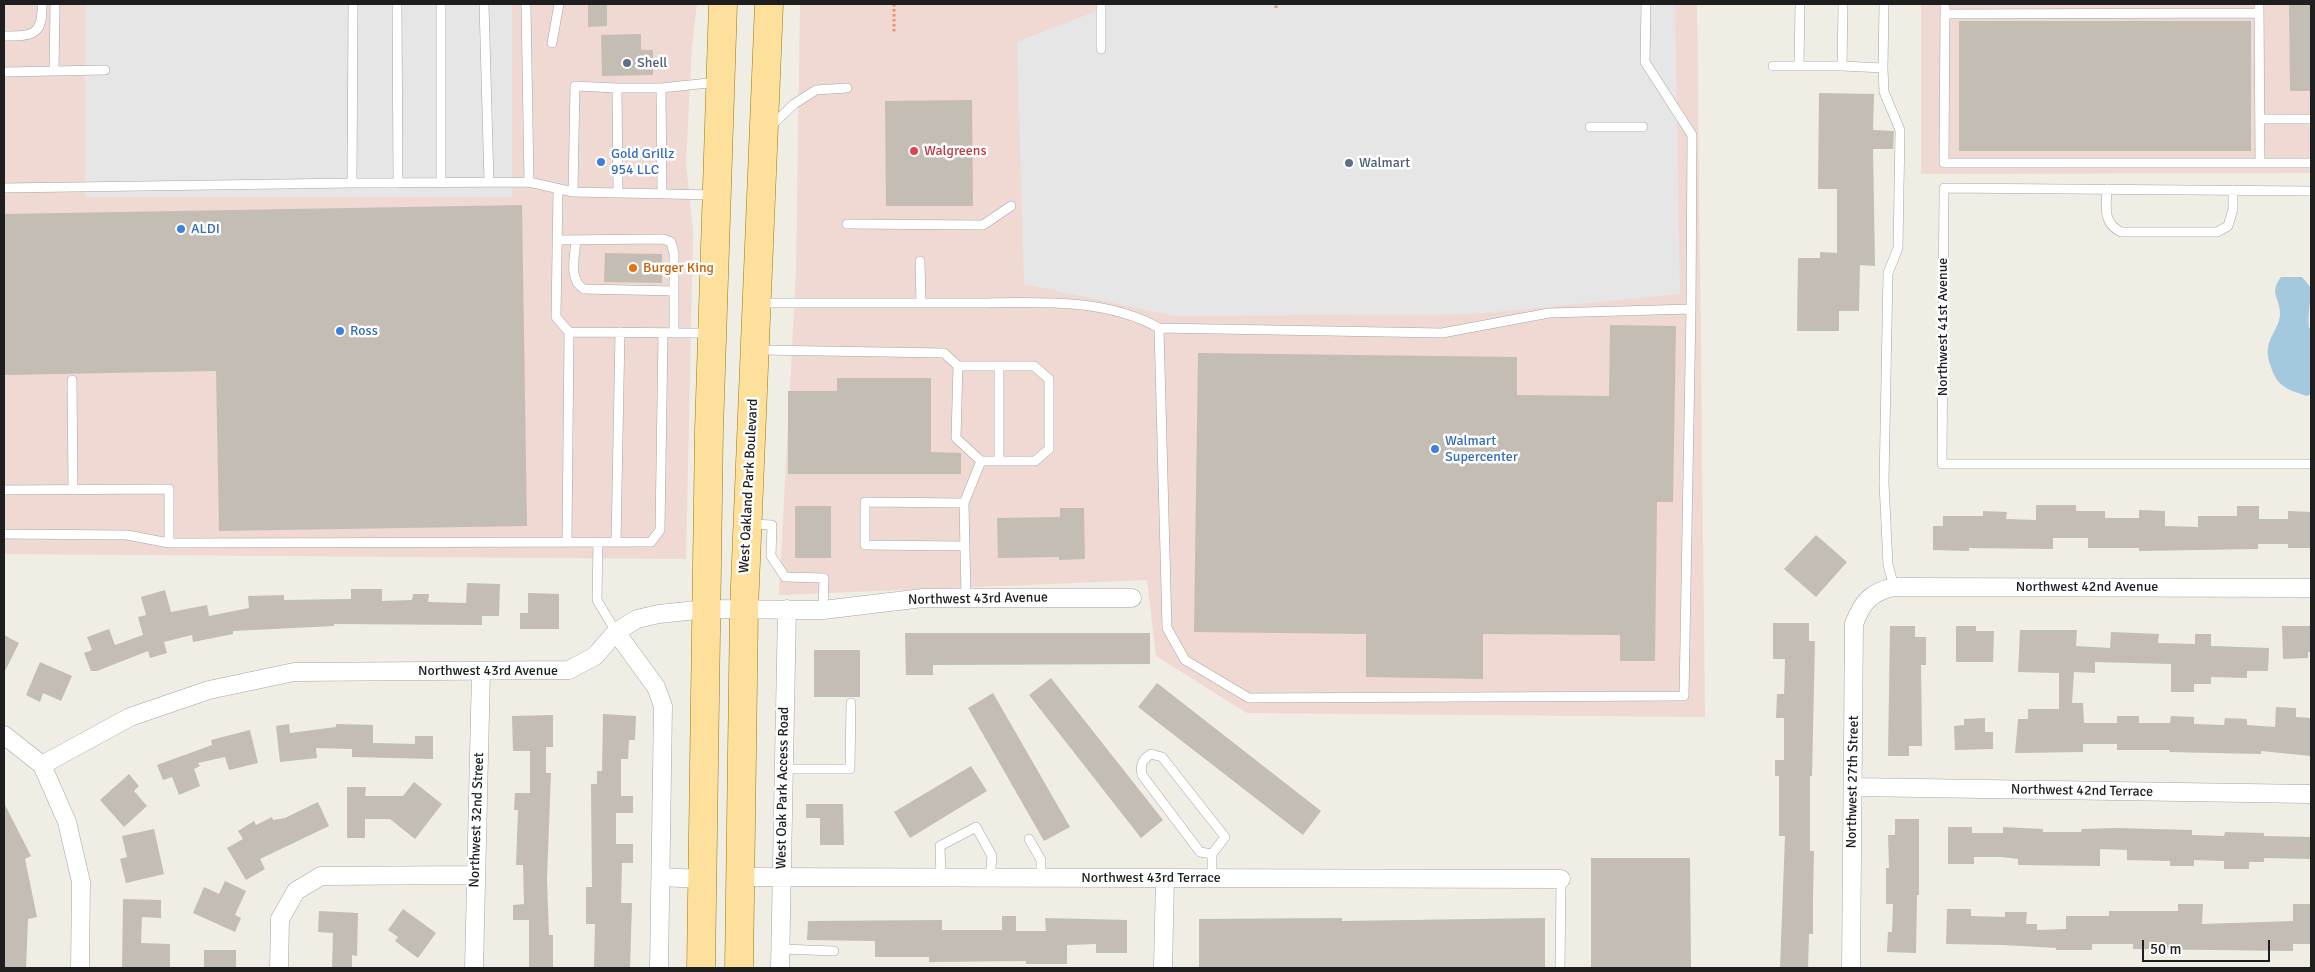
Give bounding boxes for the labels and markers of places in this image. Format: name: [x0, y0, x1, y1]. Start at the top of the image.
place label: Shell: [637, 55, 667, 71]
marker: Shell: [621, 57, 633, 69]
place label: Walgreens: [924, 143, 987, 159]
marker: Walgreens: [908, 145, 920, 157]
place label: Gold Grillz 954 LLC: [611, 146, 675, 178]
place label: Walmart: [1359, 155, 1410, 171]
marker: Gold Grillz 954 LLC: [595, 156, 607, 168]
marker: Walmart: [1343, 157, 1355, 169]
place label: ALDI: [191, 221, 220, 237]
marker: ALDI: [175, 223, 187, 235]
place label: Burger King: [643, 260, 714, 276]
marker: Burger King: [627, 262, 639, 274]
place label: Ross: [350, 323, 378, 339]
marker: Ross: [334, 325, 346, 337]
place label: Walmart Supercenter: [1445, 433, 1518, 466]
marker: Walmart Supercenter: [1429, 443, 1441, 455]

